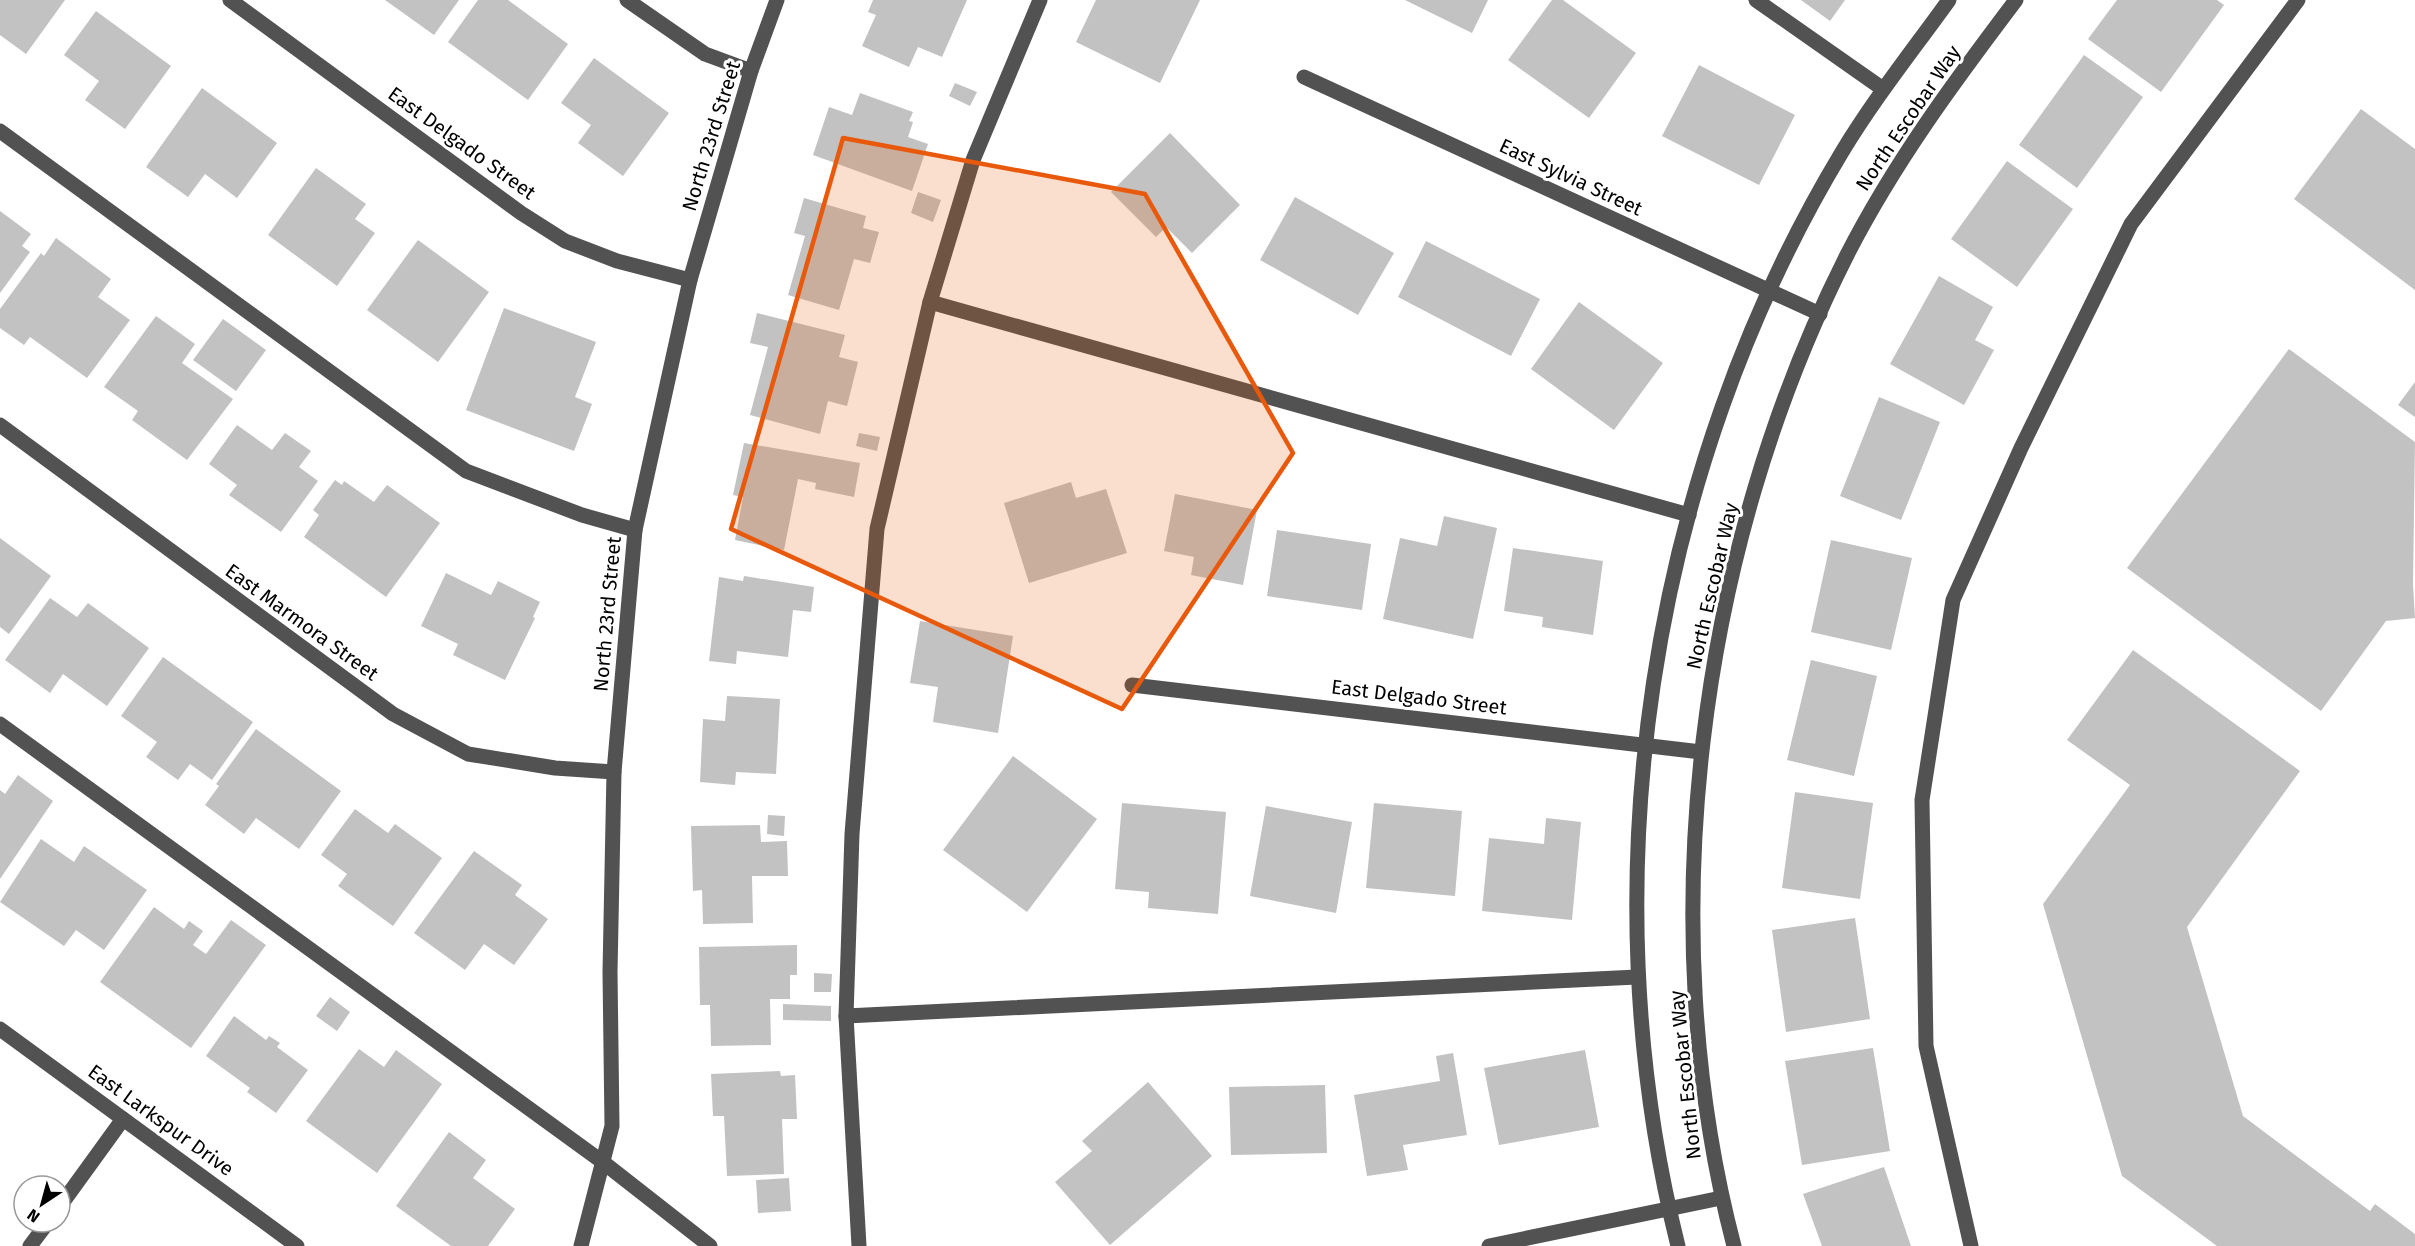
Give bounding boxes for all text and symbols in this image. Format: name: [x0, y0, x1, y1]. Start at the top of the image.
street label: North Escobar Way: [1851, 41, 1966, 195]
street label: North 23rd Street: [677, 57, 745, 214]
street label: East Delgado Street: [383, 81, 541, 205]
street label: East Sylvia Street: [1496, 133, 1647, 221]
street label: North Escobar Way: [1681, 500, 1743, 672]
street label: North 23rd Street: [588, 535, 626, 693]
street label: East Marmora Street: [221, 558, 384, 686]
street label: East Delgado Street: [1330, 674, 1509, 720]
street label: North Escobar Way: [1664, 989, 1706, 1161]
street label: East Larkspur Drive: [83, 1059, 239, 1181]
north arrow: [12, 1174, 72, 1234]
text: N: [24, 1205, 43, 1227]

